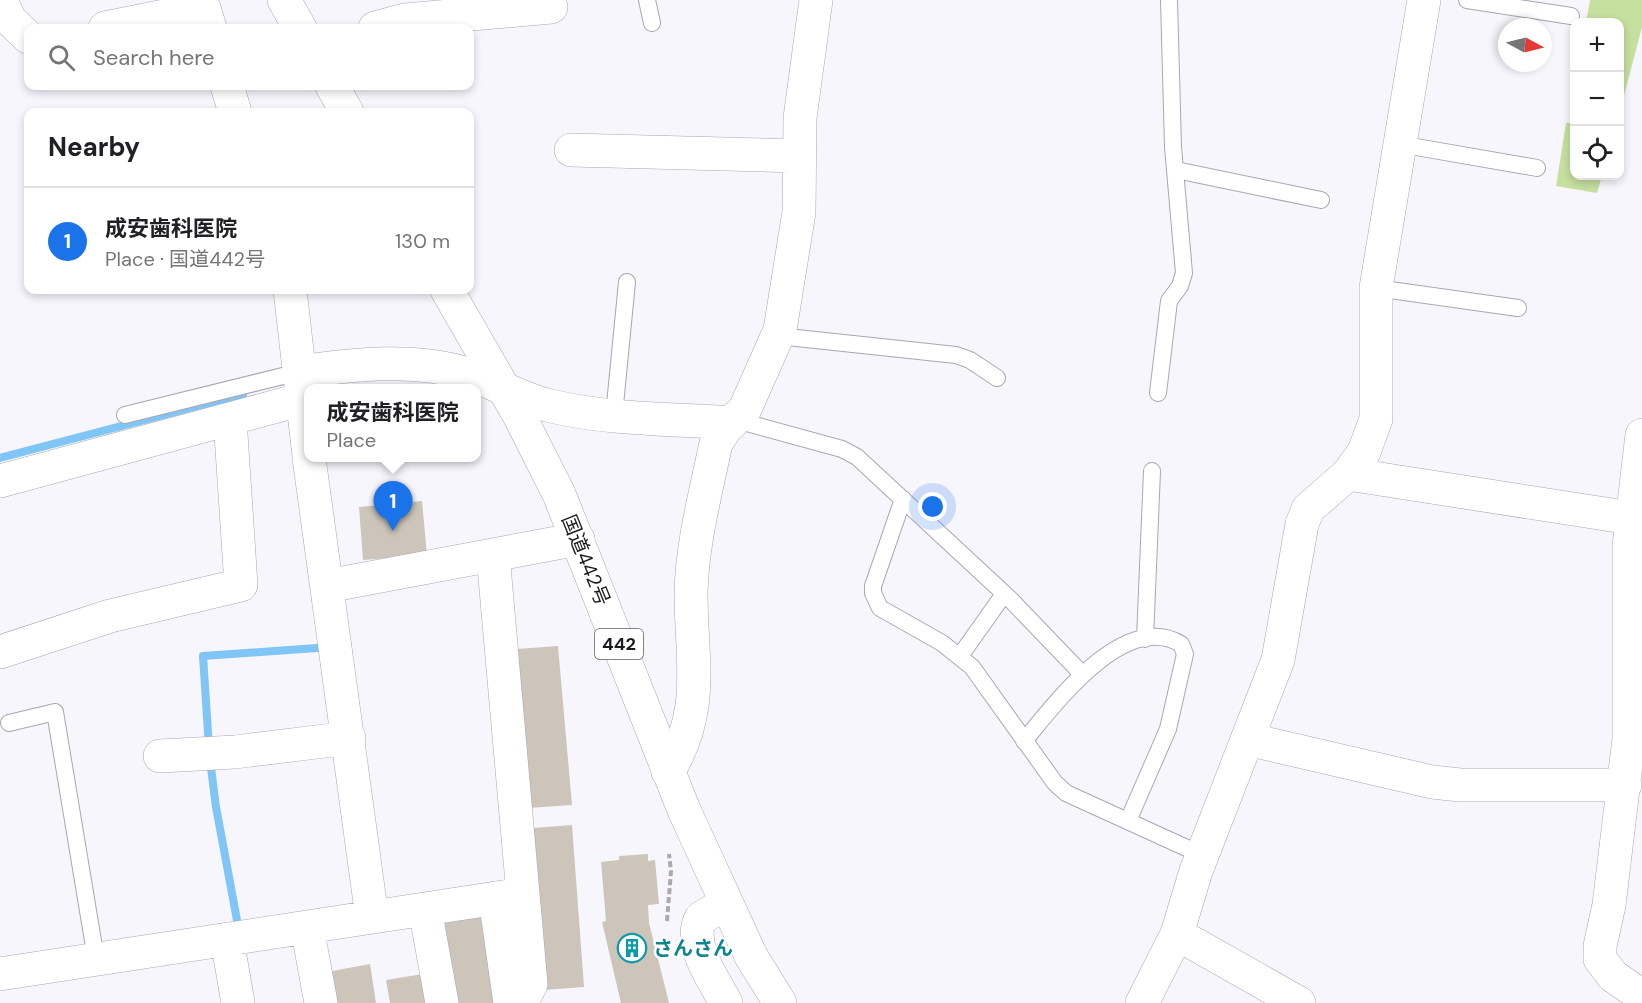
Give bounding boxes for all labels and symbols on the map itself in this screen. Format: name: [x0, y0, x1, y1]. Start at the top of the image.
north arrow: [1498, 18, 1552, 72]
pin: 1: [374, 482, 412, 531]
your location: [918, 492, 947, 521]
street label: 国道442号: [556, 511, 616, 609]
road number: 442: [595, 629, 643, 659]
building icon: さんさん: [616, 932, 648, 964]
place label: さんさん: [653, 935, 733, 961]

